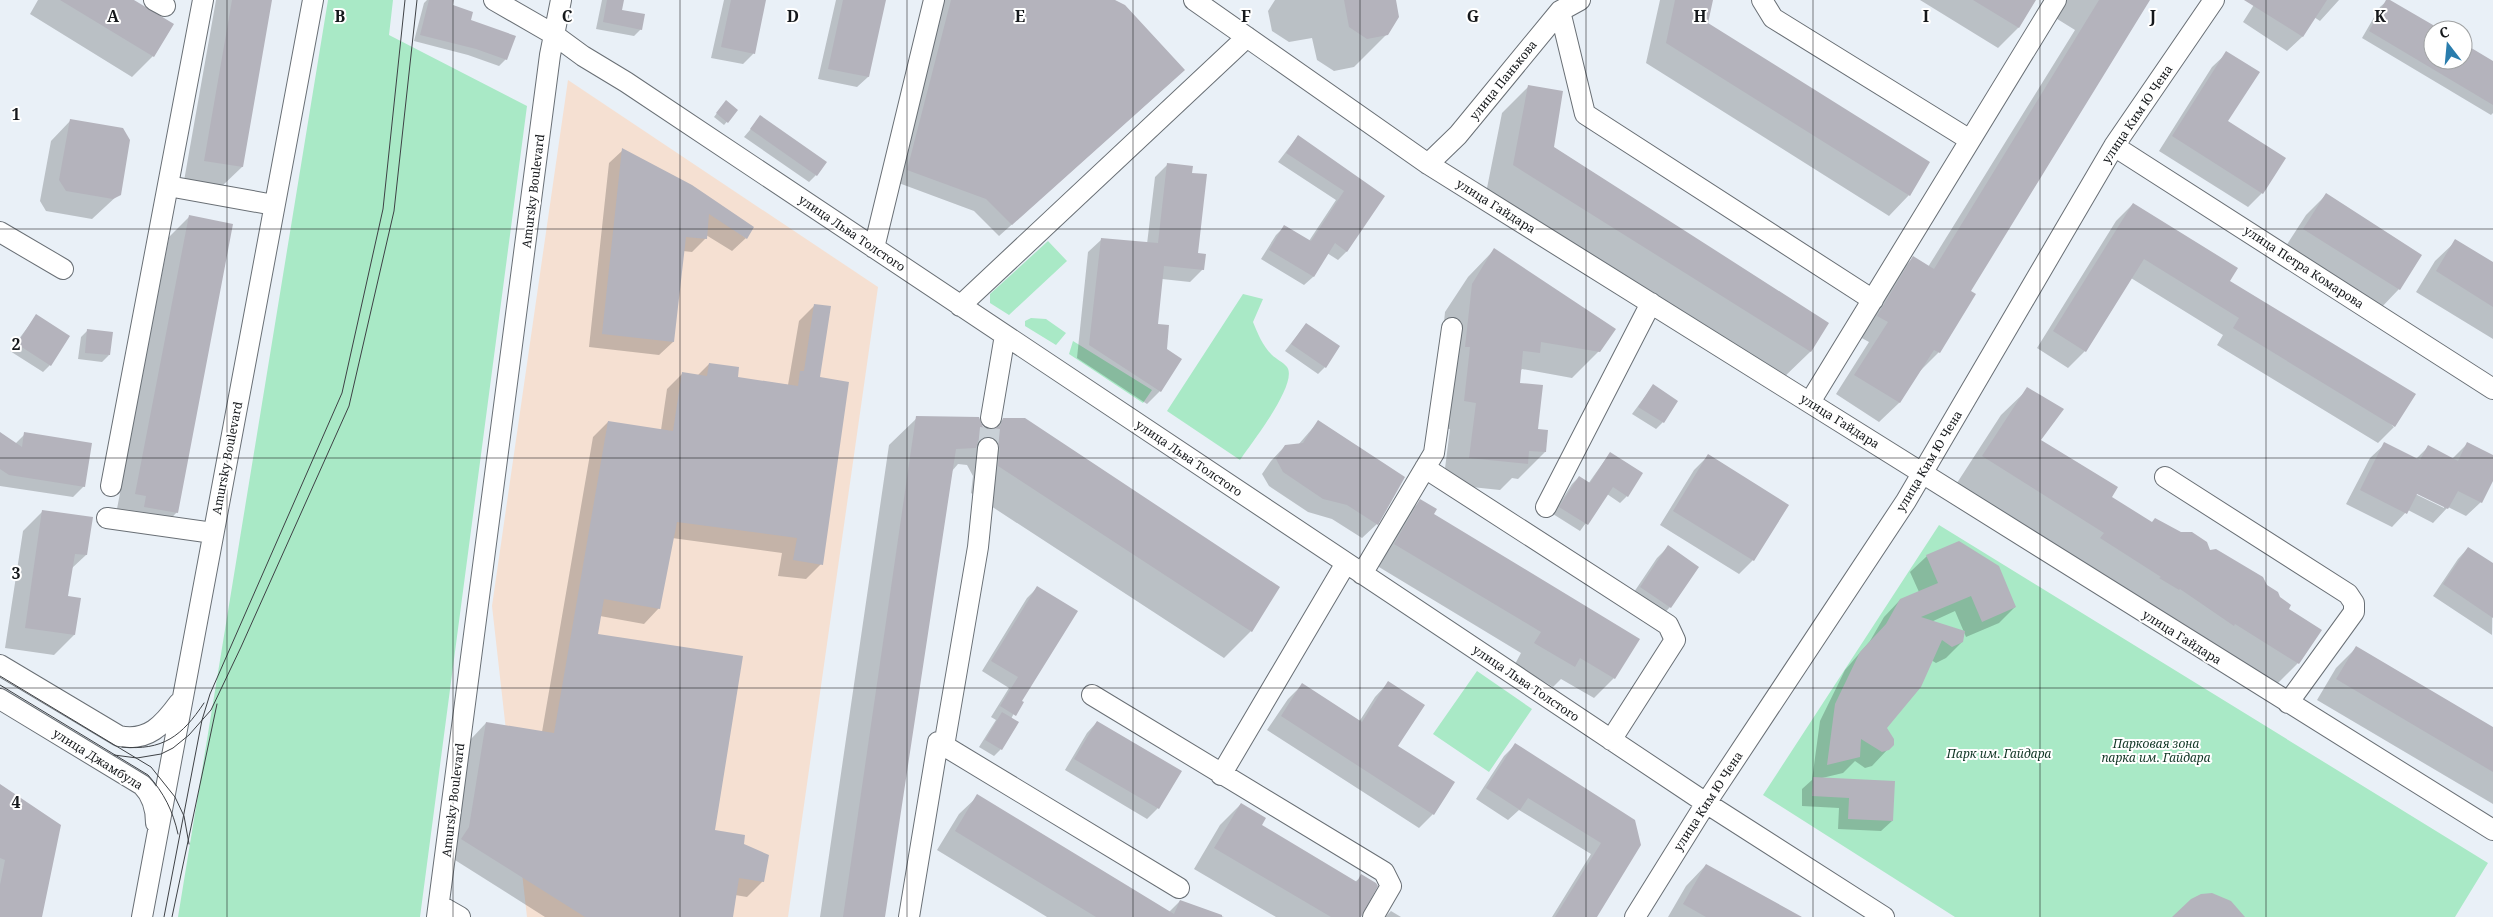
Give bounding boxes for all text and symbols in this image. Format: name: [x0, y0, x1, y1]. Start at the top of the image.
text: A: [107, 5, 120, 27]
text: B: [335, 5, 346, 27]
text: C: [562, 5, 573, 27]
text: D: [787, 5, 799, 27]
text: E: [1015, 5, 1025, 27]
text: F: [1241, 5, 1251, 27]
text: G: [1467, 5, 1479, 27]
text: H: [1693, 5, 1707, 27]
text: I: [1923, 5, 1929, 27]
text: J: [2149, 5, 2157, 27]
text: K: [2374, 5, 2386, 27]
north arrow: [2423, 20, 2473, 70]
text: С: [2437, 22, 2451, 42]
street label: улица Панькова: [1465, 36, 1541, 124]
street label: улица Ким Ю Чена: [2098, 61, 2176, 167]
text: 1: [11, 103, 21, 125]
street label: Amursky Boulevard: [518, 132, 548, 249]
street label: улица Гайдара: [1453, 175, 1539, 237]
street label: улица Льва Толстого: [795, 191, 909, 275]
street label: улица Петра Комарова: [2241, 222, 2368, 312]
text: 2: [11, 333, 21, 355]
street label: улица Гайдара: [1797, 390, 1883, 452]
street label: Amursky Boulevard: [208, 399, 246, 516]
street label: улица Ким Ю Чена: [1892, 407, 1966, 515]
street label: улица Льва Толстого: [1132, 416, 1246, 500]
text: 3: [11, 562, 21, 584]
street label: улица Гайдара: [2139, 606, 2225, 668]
street label: улица Льва Толстого: [1469, 641, 1583, 725]
street label: улица Джамбула: [50, 724, 147, 794]
park label: Парковая зона парка им. Гайдара: [2101, 735, 2211, 766]
street label: Amursky Boulevard: [438, 741, 468, 858]
park label: Парк им. Гайдара: [1946, 745, 2052, 762]
street label: улица Ким Ю Чена: [1669, 748, 1747, 854]
text: 4: [11, 791, 21, 813]

